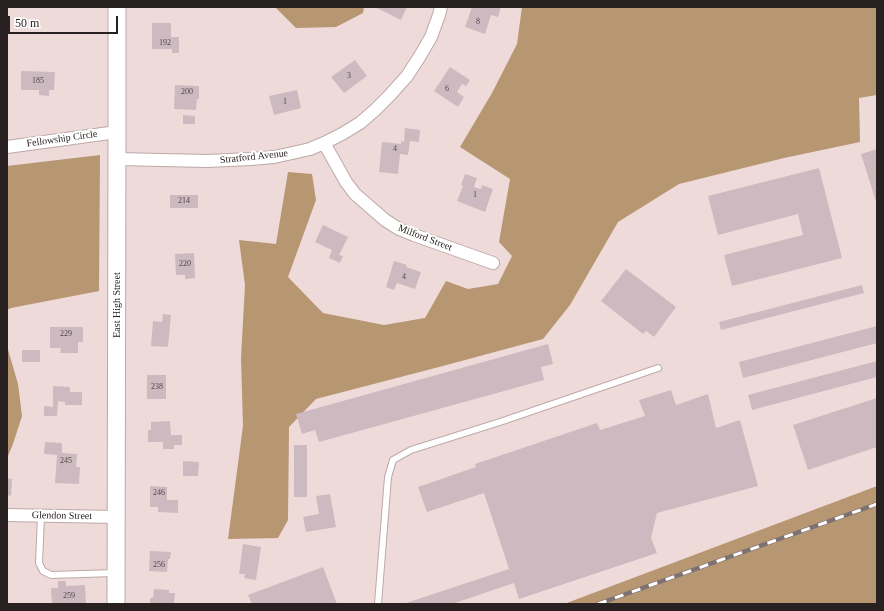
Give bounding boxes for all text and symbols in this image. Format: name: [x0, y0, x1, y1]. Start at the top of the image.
scale bar: [10, 8, 120, 34]
text: 50 m: [15, 16, 39, 30]
house number: 8: [476, 17, 480, 27]
house number: 192: [159, 38, 171, 48]
house number: 3: [347, 71, 351, 81]
house number: 185: [32, 76, 44, 86]
house number: 6: [445, 84, 449, 94]
house number: 200: [181, 87, 193, 97]
house number: 1: [283, 97, 287, 107]
street label: Fellowship Circle: [26, 128, 98, 150]
house number: 4: [393, 144, 397, 154]
street label: Stratford Avenue: [219, 147, 289, 167]
house number: 1: [473, 190, 477, 200]
house number: 214: [178, 196, 190, 206]
street label: Milford Street: [396, 222, 454, 254]
house number: 220: [179, 259, 191, 269]
street label: East High Street: [111, 272, 123, 338]
house number: 4: [402, 272, 406, 282]
house number: 229: [60, 329, 72, 339]
house number: 238: [151, 382, 163, 392]
house number: 245: [60, 456, 72, 466]
house number: 246: [153, 488, 165, 498]
street label: Glendon Street: [32, 509, 92, 523]
house number: 256: [153, 560, 165, 570]
house number: 259: [63, 591, 75, 601]

